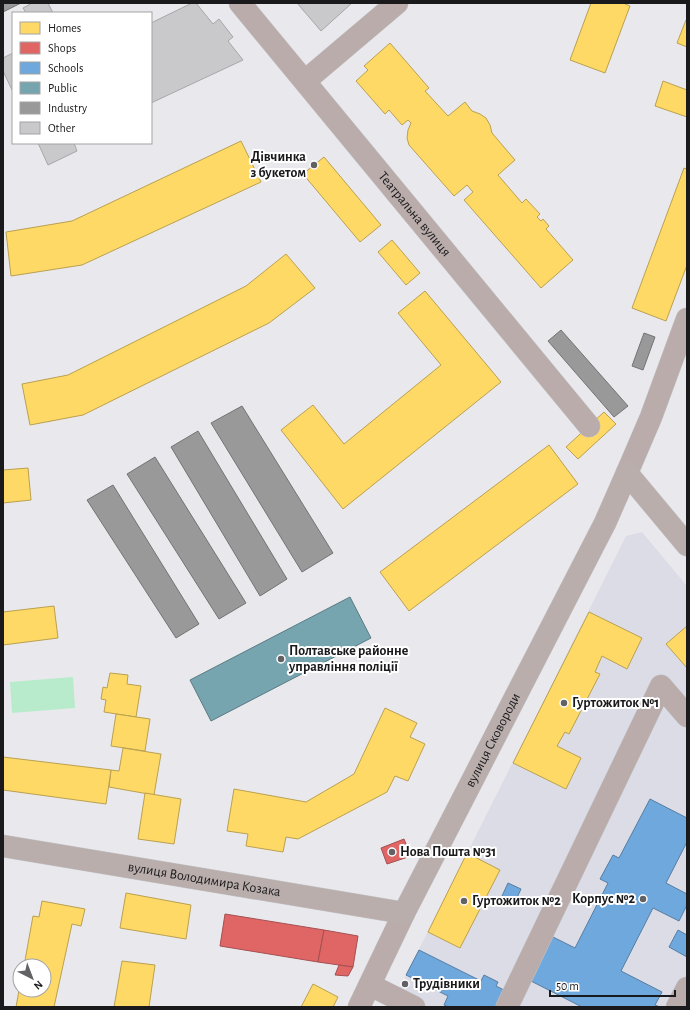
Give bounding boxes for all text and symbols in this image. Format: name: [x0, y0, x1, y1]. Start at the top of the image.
legend: [12, 12, 152, 144]
text: Homes: [48, 22, 81, 34]
text: Shops: [48, 42, 76, 54]
text: Schools: [48, 62, 83, 74]
text: Public: [48, 82, 77, 94]
text: Industry: [48, 102, 87, 115]
text: Other: [48, 122, 75, 134]
place label: Дівчинка з букетом: [251, 150, 306, 180]
marker: Дівчинка з букетом: [309, 160, 319, 170]
street label: Театральна вулиця: [376, 169, 453, 259]
place label: Полтавське районне управління поліції: [288, 644, 409, 674]
marker: Полтавське районне управління поліції: [276, 654, 286, 664]
street label: вулиця Сковороди: [463, 691, 523, 790]
place label: Гуртожиток №1: [572, 696, 659, 710]
marker: Гуртожиток №1: [559, 698, 569, 708]
place label: Нова Пошта №31: [400, 845, 496, 859]
marker: Нова Пошта №31: [387, 847, 397, 857]
street label: вулиця Володимира Козака: [127, 860, 282, 899]
place label: Корпус №2: [572, 892, 635, 906]
place label: Гуртожиток №2: [472, 894, 561, 908]
marker: Корпус №2: [638, 894, 648, 904]
marker: Гуртожиток №2: [459, 896, 469, 906]
north arrow: [12, 958, 52, 998]
scale bar: [550, 972, 675, 998]
place label: Трудівники: [413, 977, 480, 991]
text: N: [32, 978, 45, 992]
marker: Трудівники: [400, 979, 410, 989]
text: 50 m: [556, 980, 579, 992]

